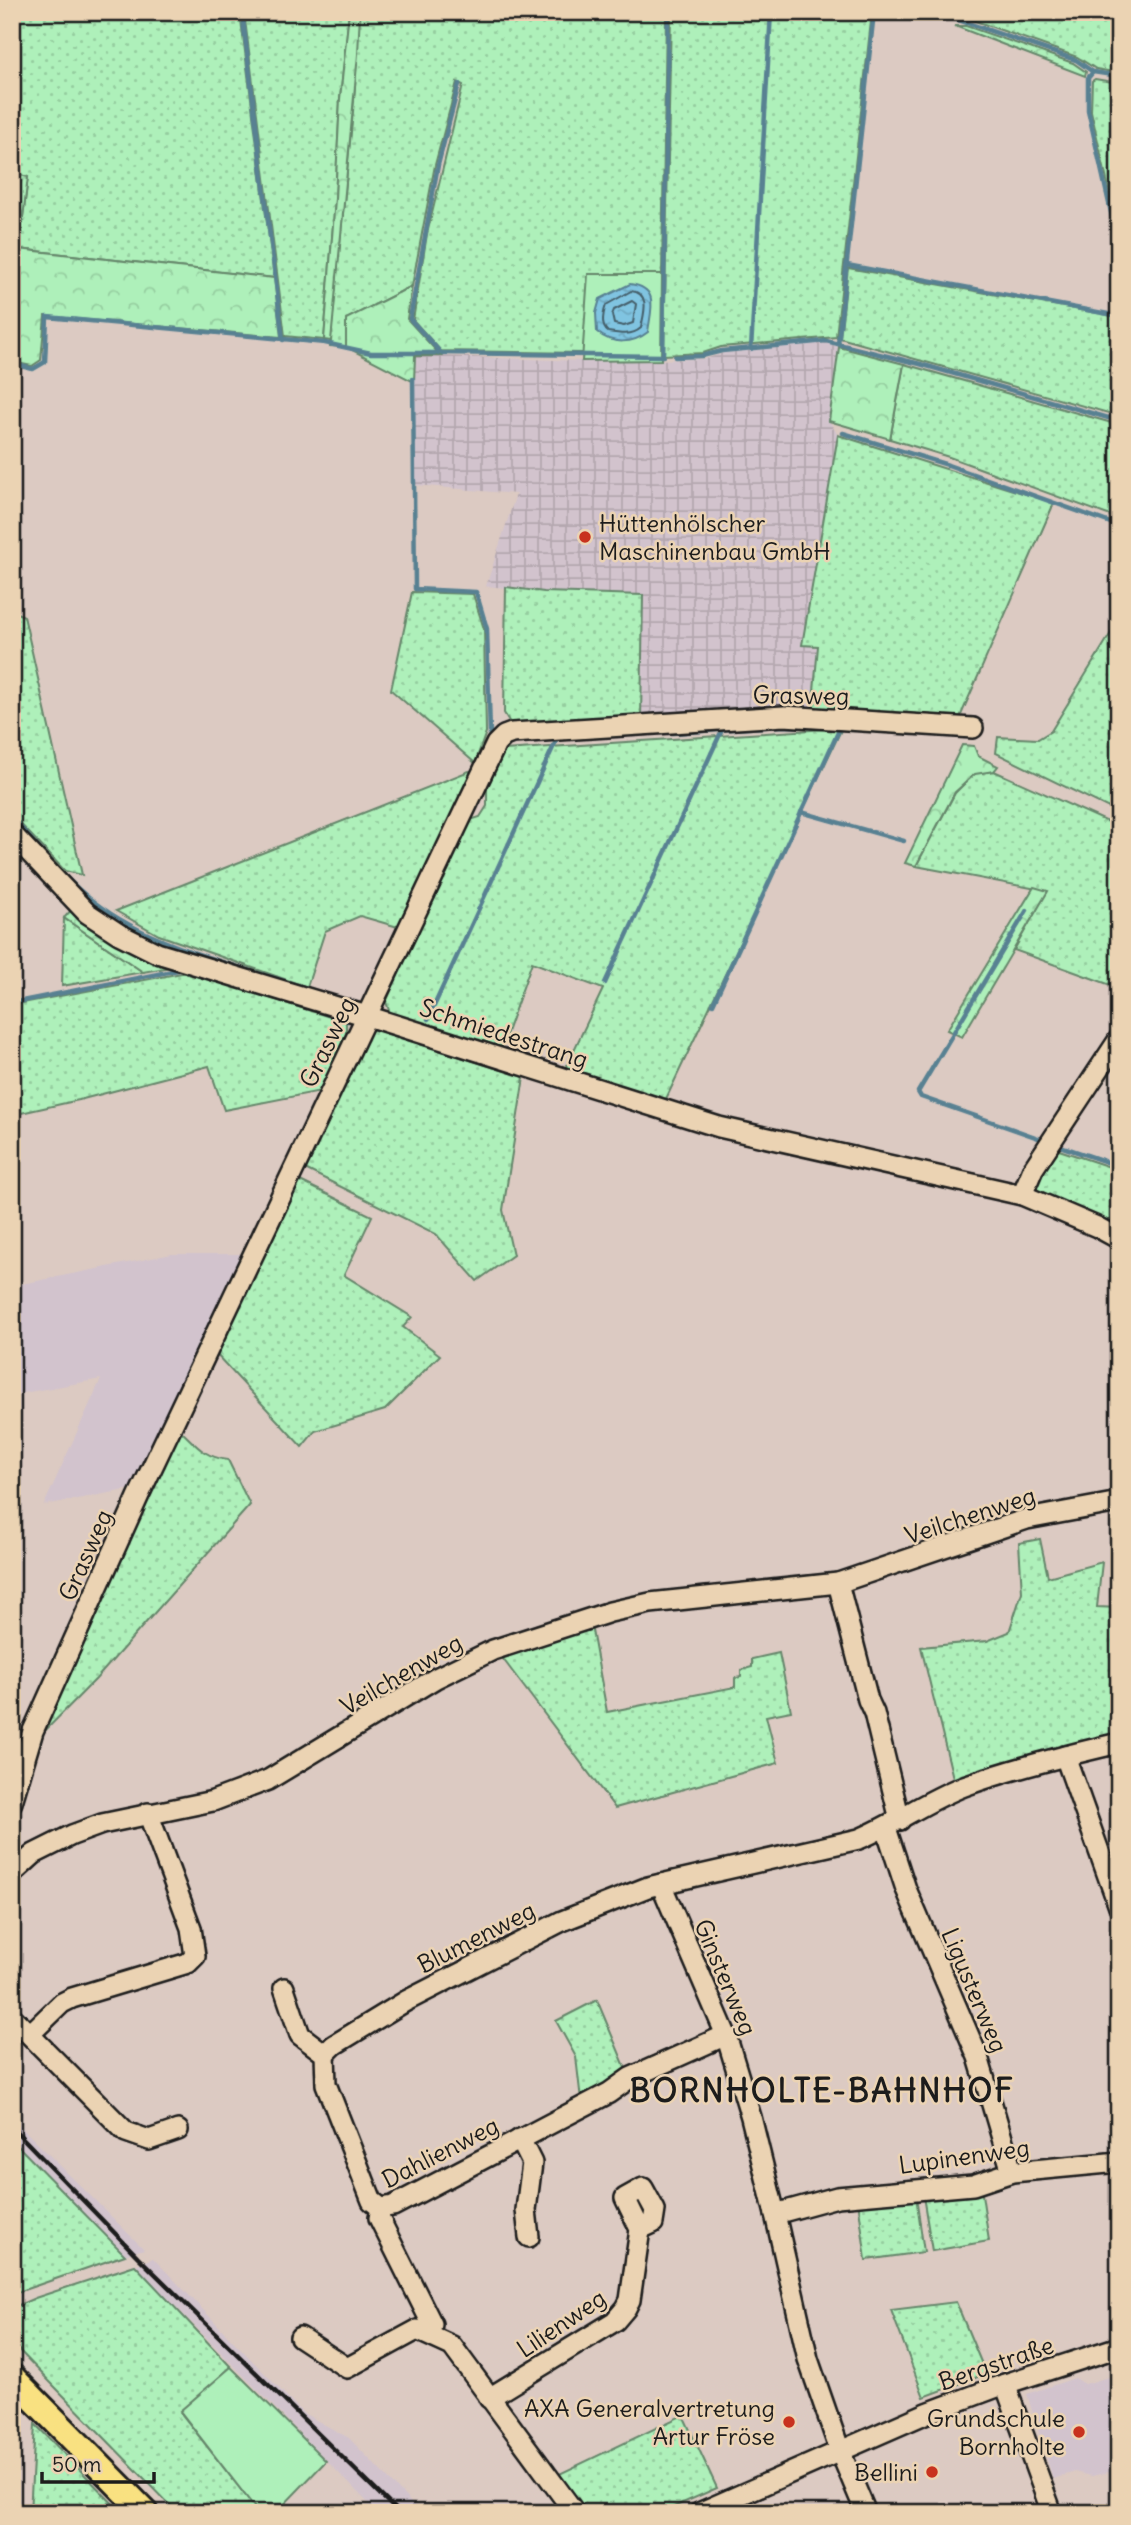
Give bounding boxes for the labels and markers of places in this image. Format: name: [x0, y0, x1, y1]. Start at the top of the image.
place label: Hüttenhölscher Maschinenbau GmbH: [599, 508, 831, 566]
marker: Hüttenhölscher Maschinenbau GmbH: [577, 529, 593, 545]
place label: AXA Generalvertretung Artur Fröse: [524, 2393, 775, 2451]
place label: Grundschule Bornholte: [927, 2403, 1065, 2461]
marker: AXA Generalvertretung Artur Fröse: [781, 2414, 797, 2430]
marker: Grundschule Bornholte: [1071, 2424, 1087, 2440]
place label: Bellini: [854, 2457, 918, 2487]
marker: Bellini: [924, 2464, 940, 2480]

